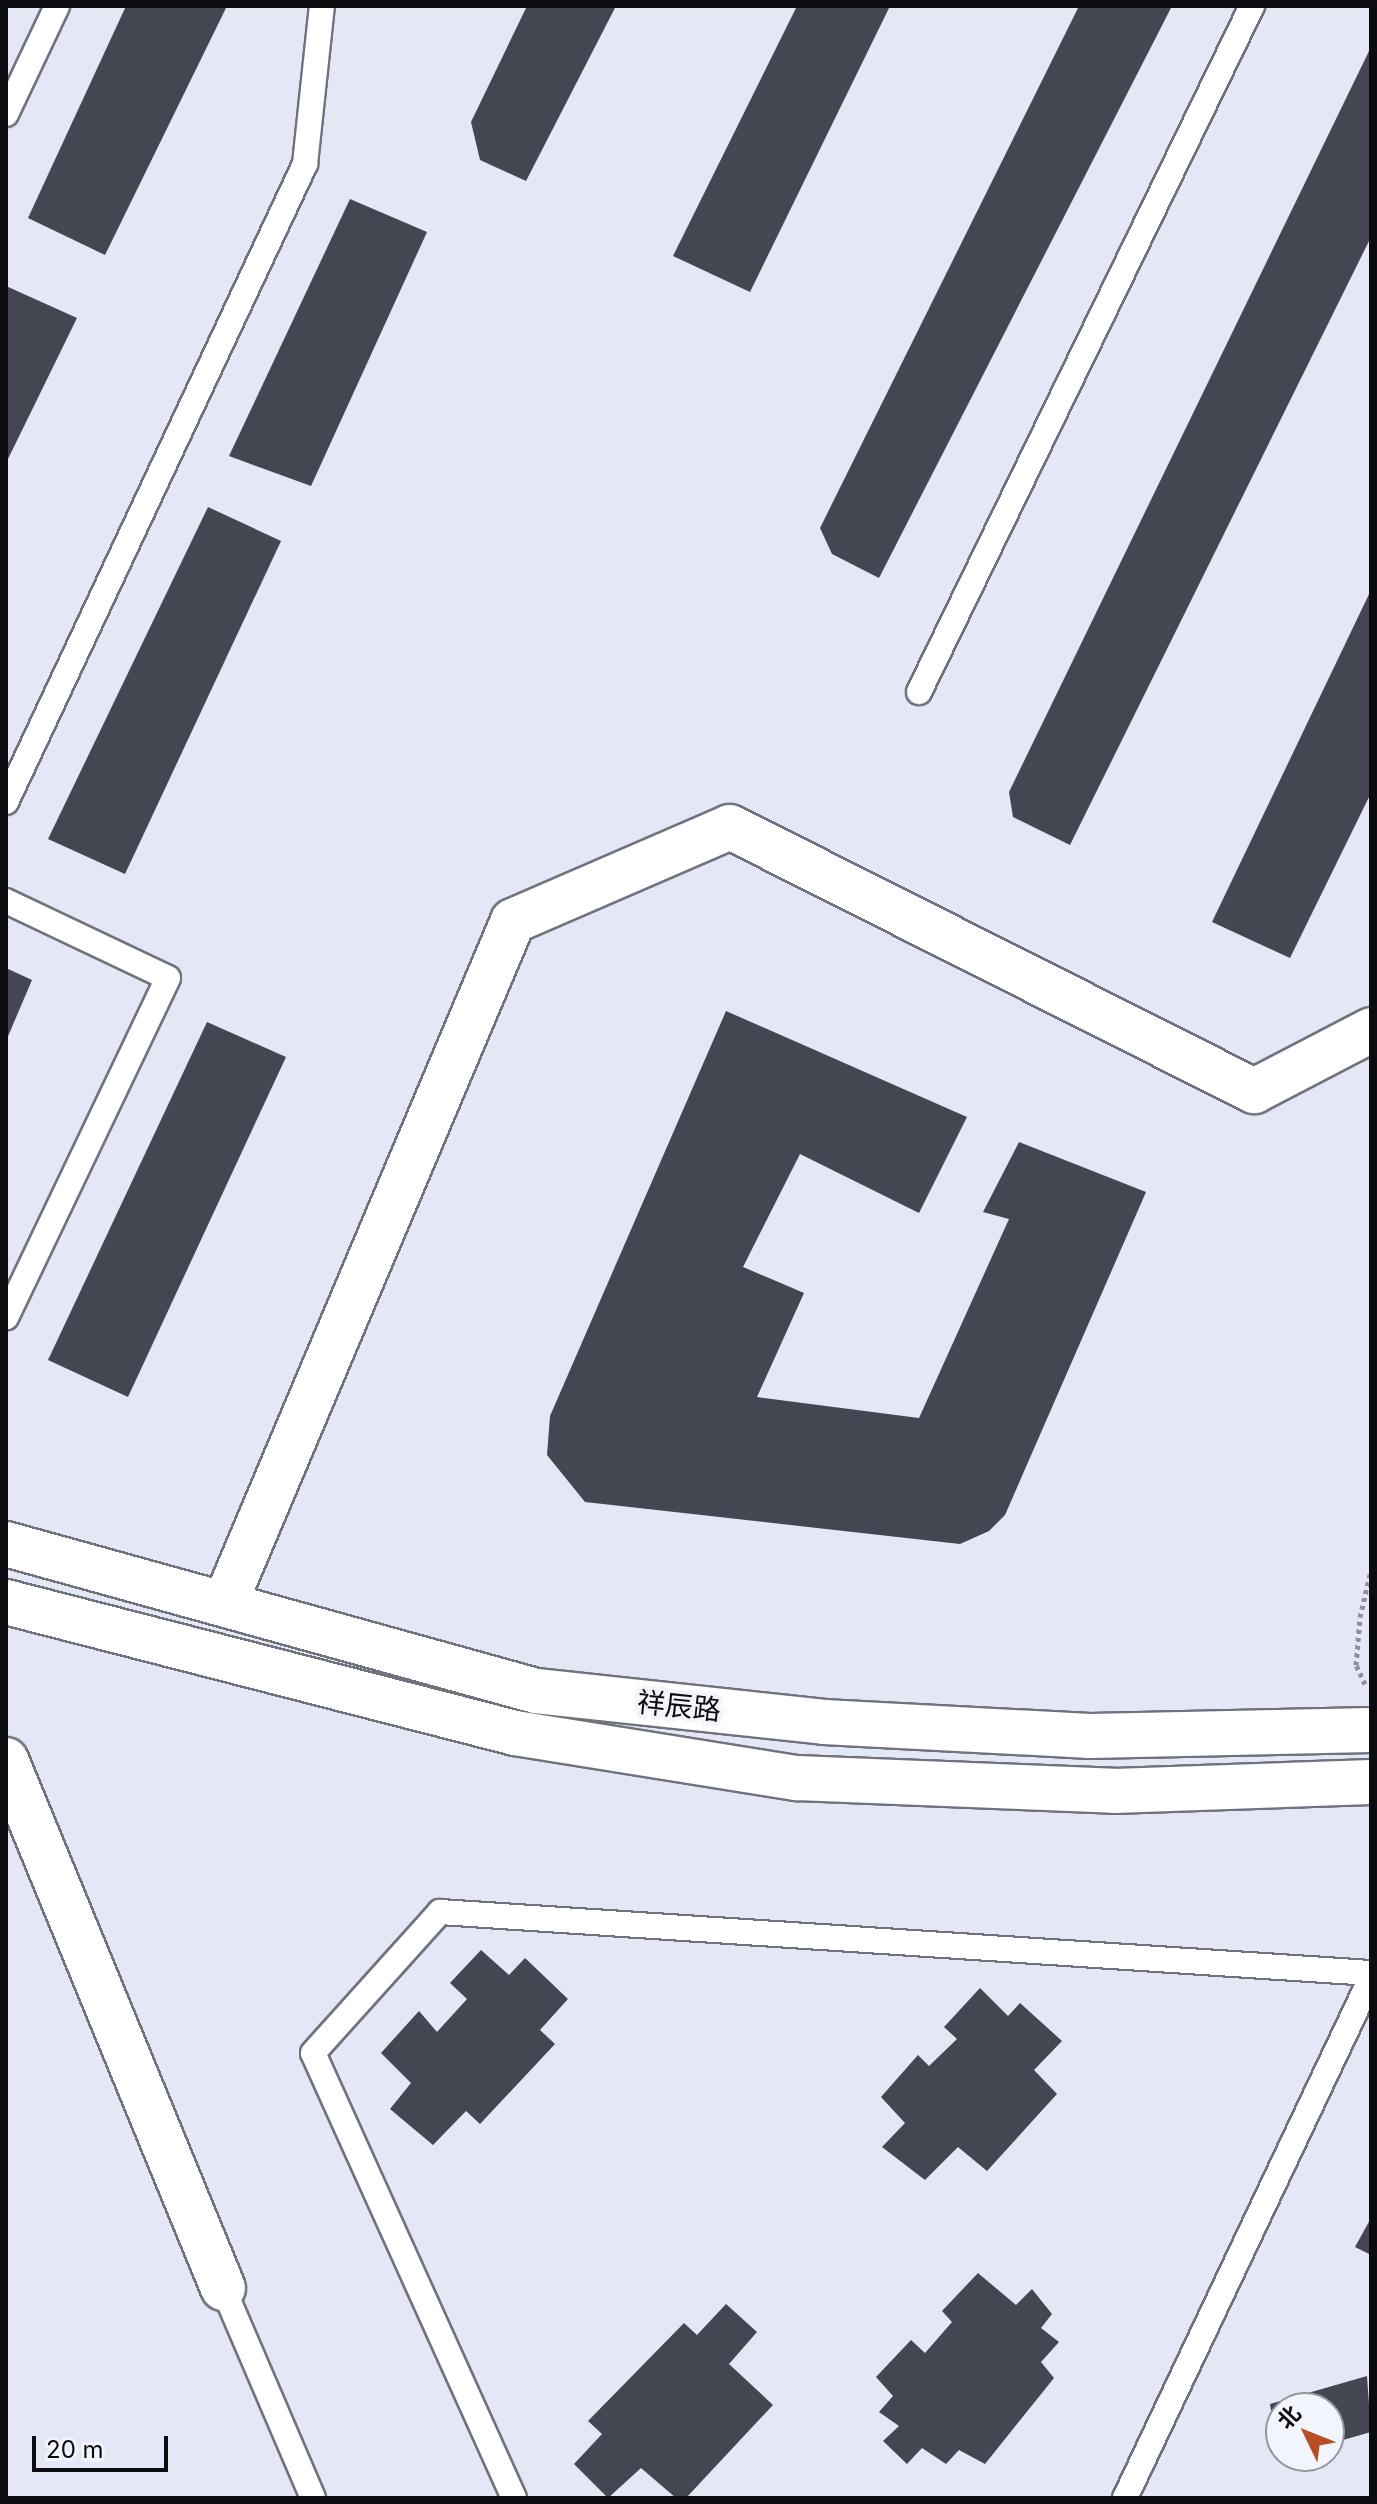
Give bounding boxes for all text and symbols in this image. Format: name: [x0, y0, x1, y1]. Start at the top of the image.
street label: 祥辰路: [635, 1685, 723, 1727]
north arrow: [1265, 2392, 1345, 2472]
text: 北: [1272, 2400, 1306, 2434]
scale bar: [36, 2420, 172, 2470]
text: 20 m: [46, 2435, 104, 2464]

